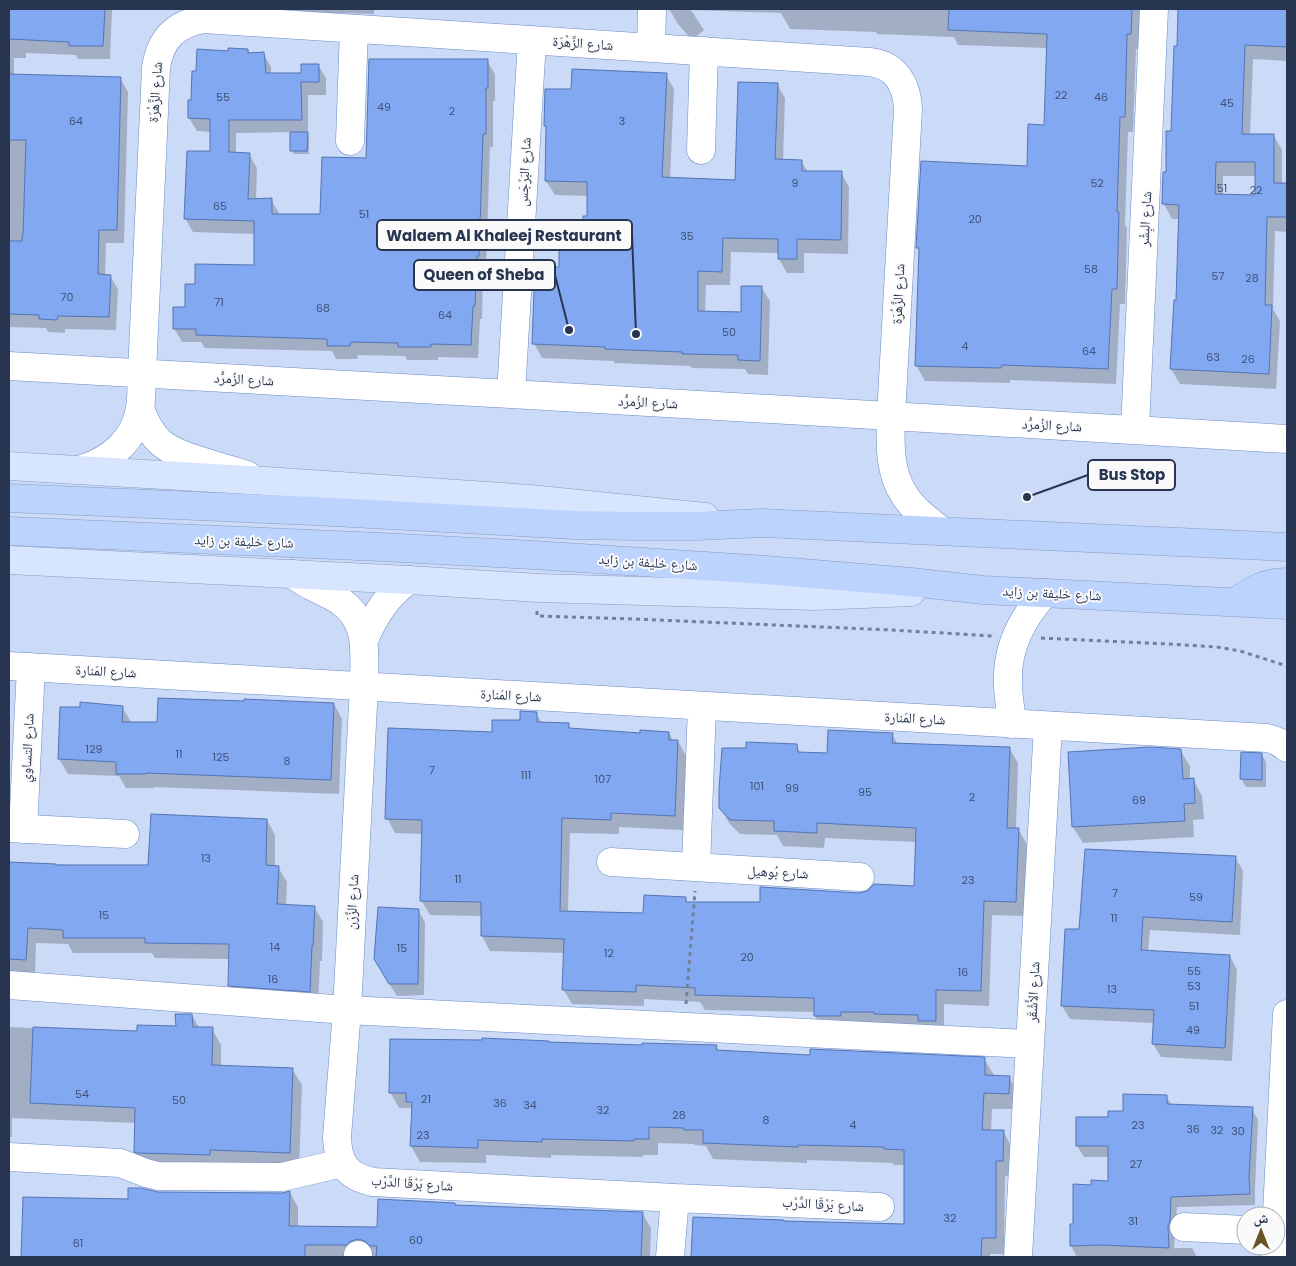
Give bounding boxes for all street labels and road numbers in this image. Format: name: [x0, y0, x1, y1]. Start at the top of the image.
street label: شارع الزَّهْرَة: [552, 31, 614, 55]
street label: شارع الزَّهْرَة: [143, 61, 167, 123]
street label: شارع البَرْجَس: [512, 137, 536, 207]
street label: شارع البِشْر: [1134, 191, 1157, 248]
street label: شارع الزَّهْرَة: [886, 263, 910, 325]
street label: شارع الزُمرُّد: [213, 367, 275, 391]
street label: شارع الزُمرُّد: [617, 390, 679, 414]
street label: شارع الزُمرُّد: [1021, 413, 1083, 437]
street label: شارع خليفة بن زايد: [194, 529, 294, 553]
street label: شارع خليفة بن زايد: [598, 549, 698, 575]
street label: شارع خليفة بن زايد: [1002, 580, 1102, 606]
street label: شارع المَنارة: [75, 659, 137, 683]
street label: شارع المَنارة: [480, 683, 542, 707]
street label: شارع المَنارة: [884, 706, 946, 730]
street label: شارع التساوي: [15, 713, 40, 783]
street label: شارع بُوهيل: [747, 860, 809, 884]
street label: شارع الزِّرَن: [341, 874, 363, 930]
street label: شارع الأَشْقَر: [1021, 961, 1045, 1024]
street label: شارع بَرْقَا الدَّرْب: [370, 1170, 454, 1196]
street label: شارع بَرْقَا الدَّرْب: [781, 1192, 865, 1216]

